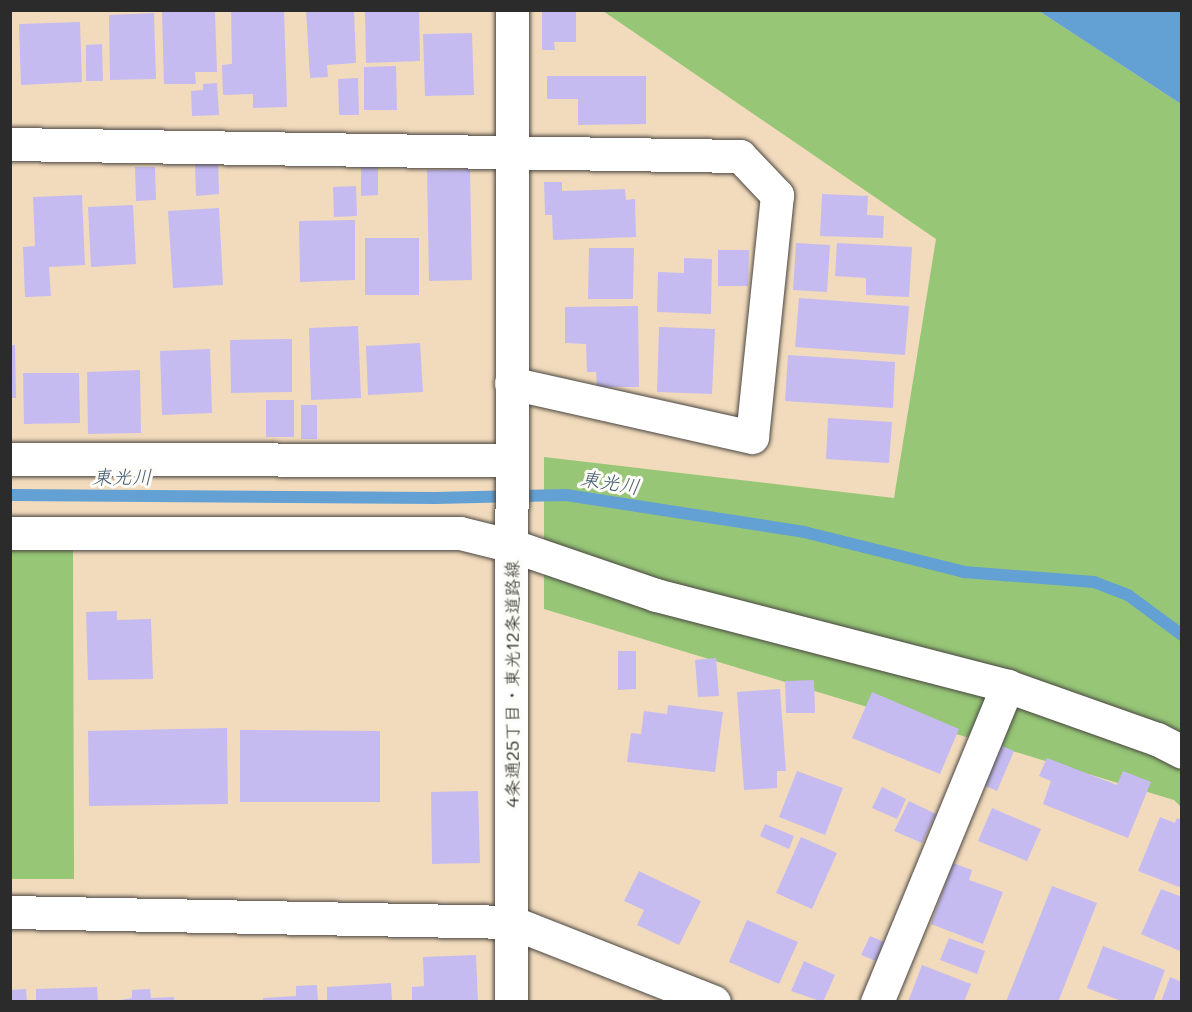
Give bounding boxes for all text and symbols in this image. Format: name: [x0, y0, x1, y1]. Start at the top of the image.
water label: 東光川: [92, 464, 152, 488]
water label: 東光川: [578, 465, 642, 499]
street label: 4条通25丁目・東光12条道路線: [501, 560, 523, 808]

